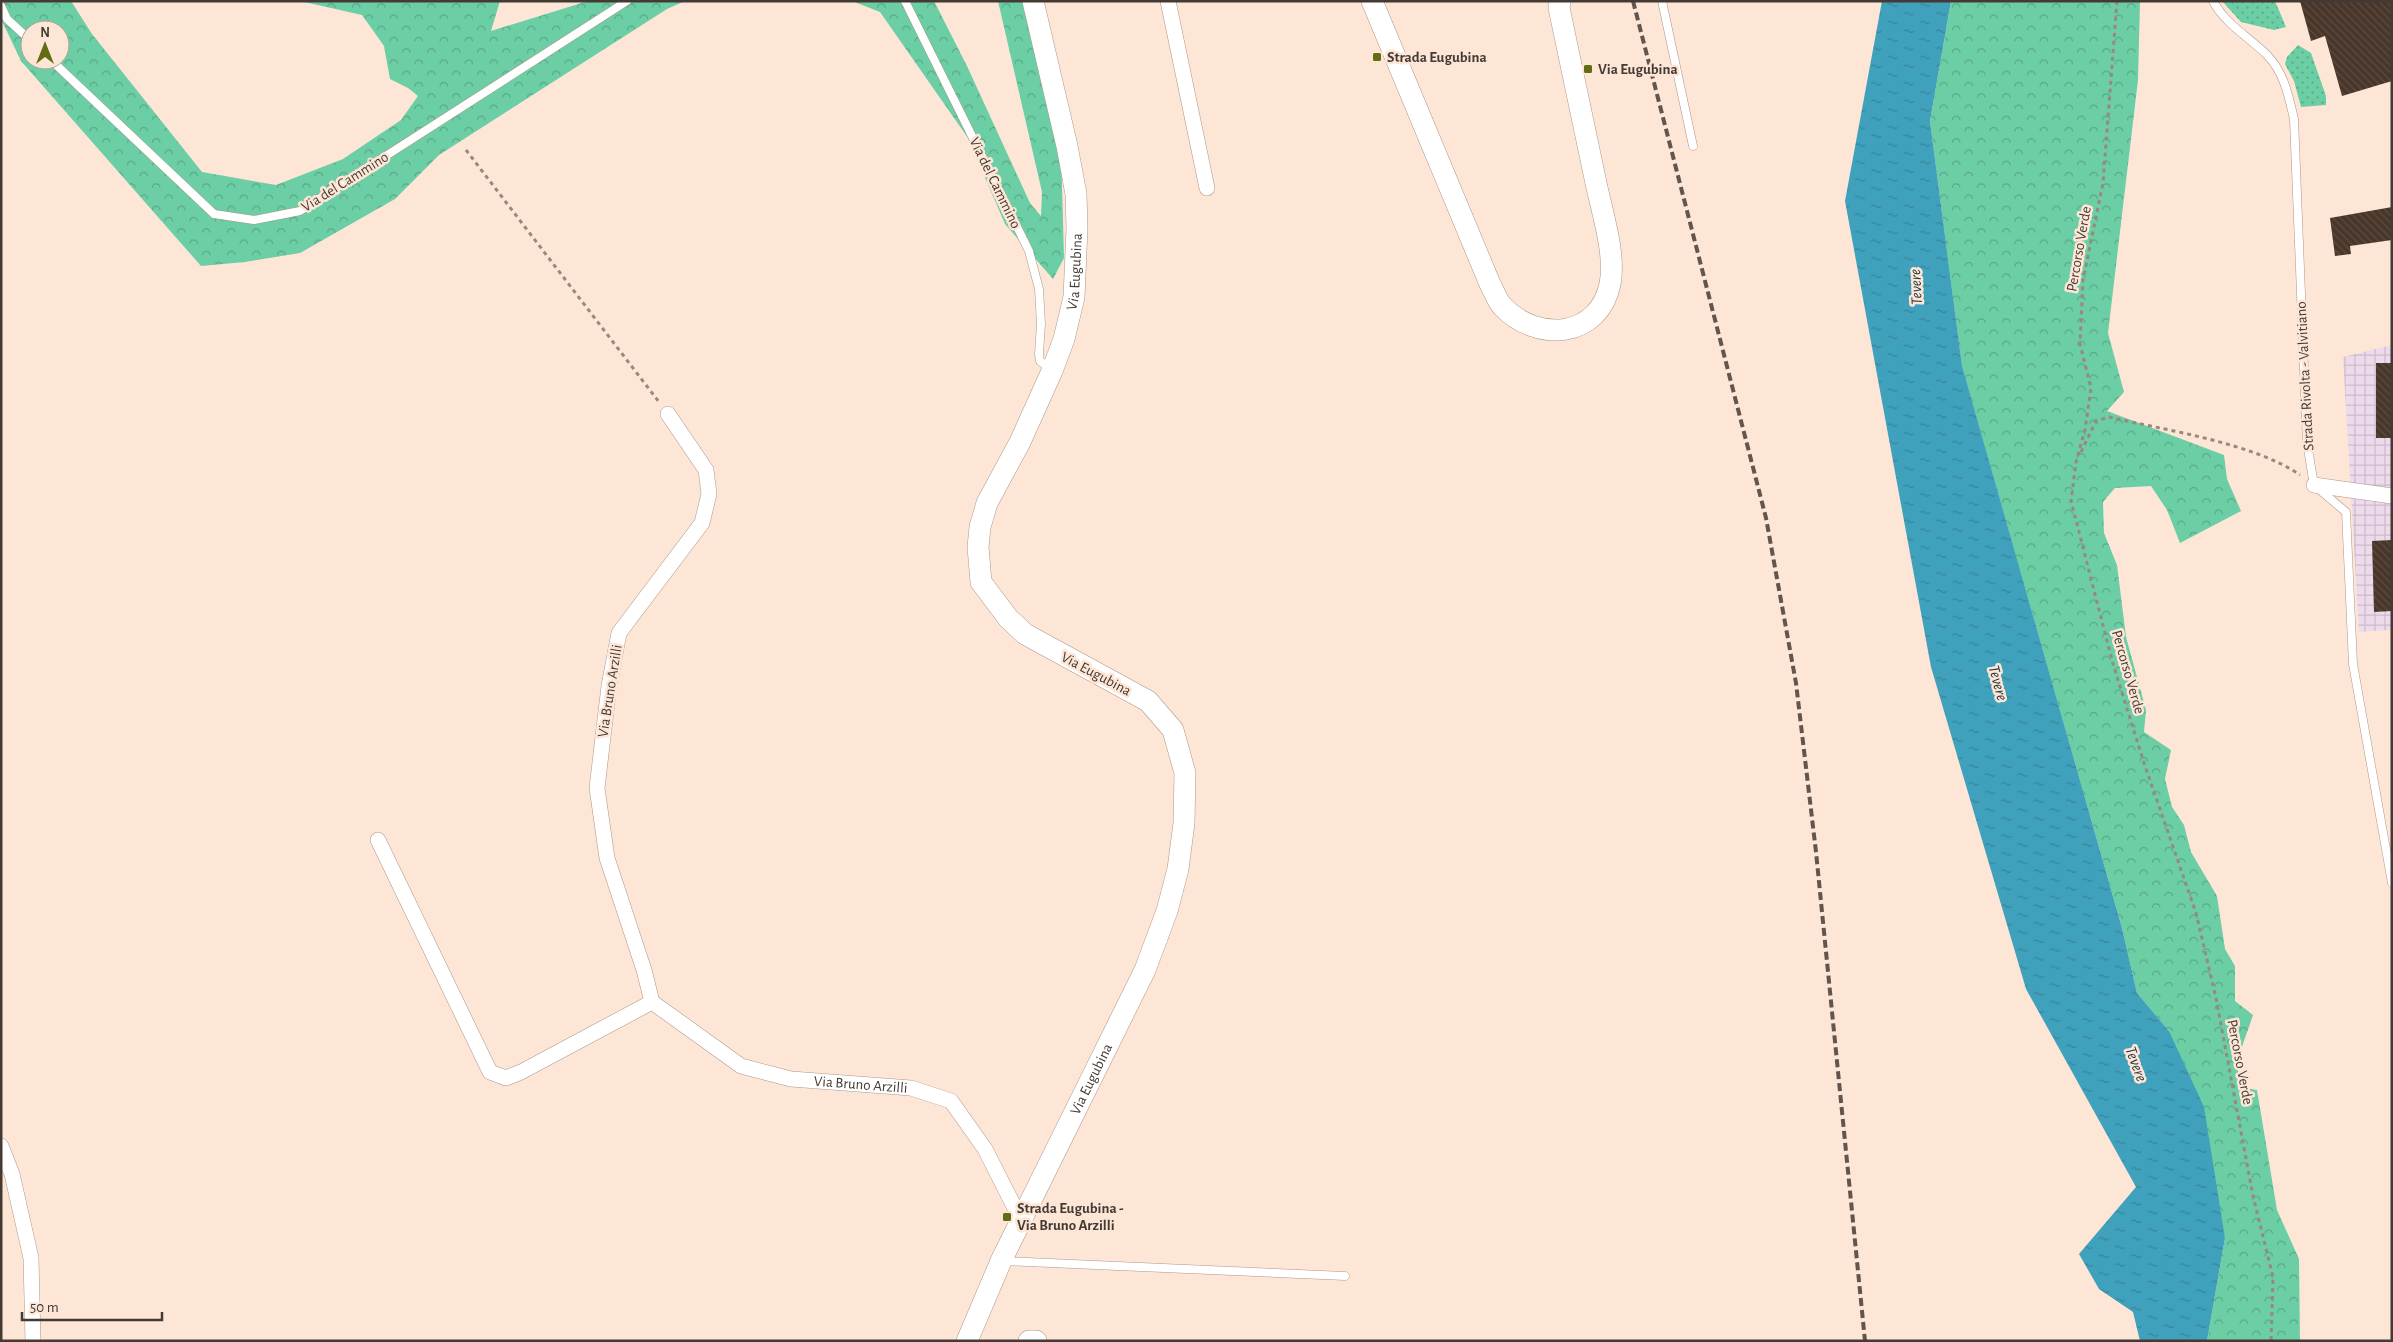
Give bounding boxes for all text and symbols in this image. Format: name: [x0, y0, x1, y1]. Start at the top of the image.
north arrow: [20, 20, 70, 70]
text: N: [40, 26, 50, 40]
place label: Strada Eugubina: [1387, 50, 1487, 65]
marker: Strada Eugubina: [1371, 51, 1383, 63]
place label: Via Eugubina: [1598, 62, 1678, 77]
marker: Via Eugubina: [1582, 63, 1594, 75]
street label: Via del Cammino: [966, 135, 1024, 231]
street label: Via del Cammino: [299, 149, 391, 215]
street label: Percorso Verde: [2064, 205, 2094, 293]
street label: Via Eugubina: [1064, 233, 1084, 311]
water label: Tevere: [1907, 269, 1925, 305]
street label: Strada Rivolta - Valvitiano: [2294, 301, 2316, 451]
street label: Percorso Verde: [2109, 628, 2147, 716]
street label: Via Bruno Arzilli: [595, 644, 625, 738]
street label: Via Eugubina: [1058, 649, 1134, 699]
water label: Tevere: [1986, 664, 2010, 702]
street label: Percorso Verde: [2224, 1018, 2256, 1106]
street label: Via Eugubina: [1067, 1041, 1115, 1117]
water label: Tevere: [2122, 1044, 2150, 1084]
street label: Via Bruno Arzilli: [813, 1073, 908, 1095]
place label: Strada Eugubina - Via Bruno Arzilli: [1017, 1201, 1124, 1233]
marker: Strada Eugubina - Via Bruno Arzilli: [1001, 1211, 1013, 1223]
scale bar: [22, 1290, 162, 1322]
text: 50 m: [30, 1300, 59, 1315]

